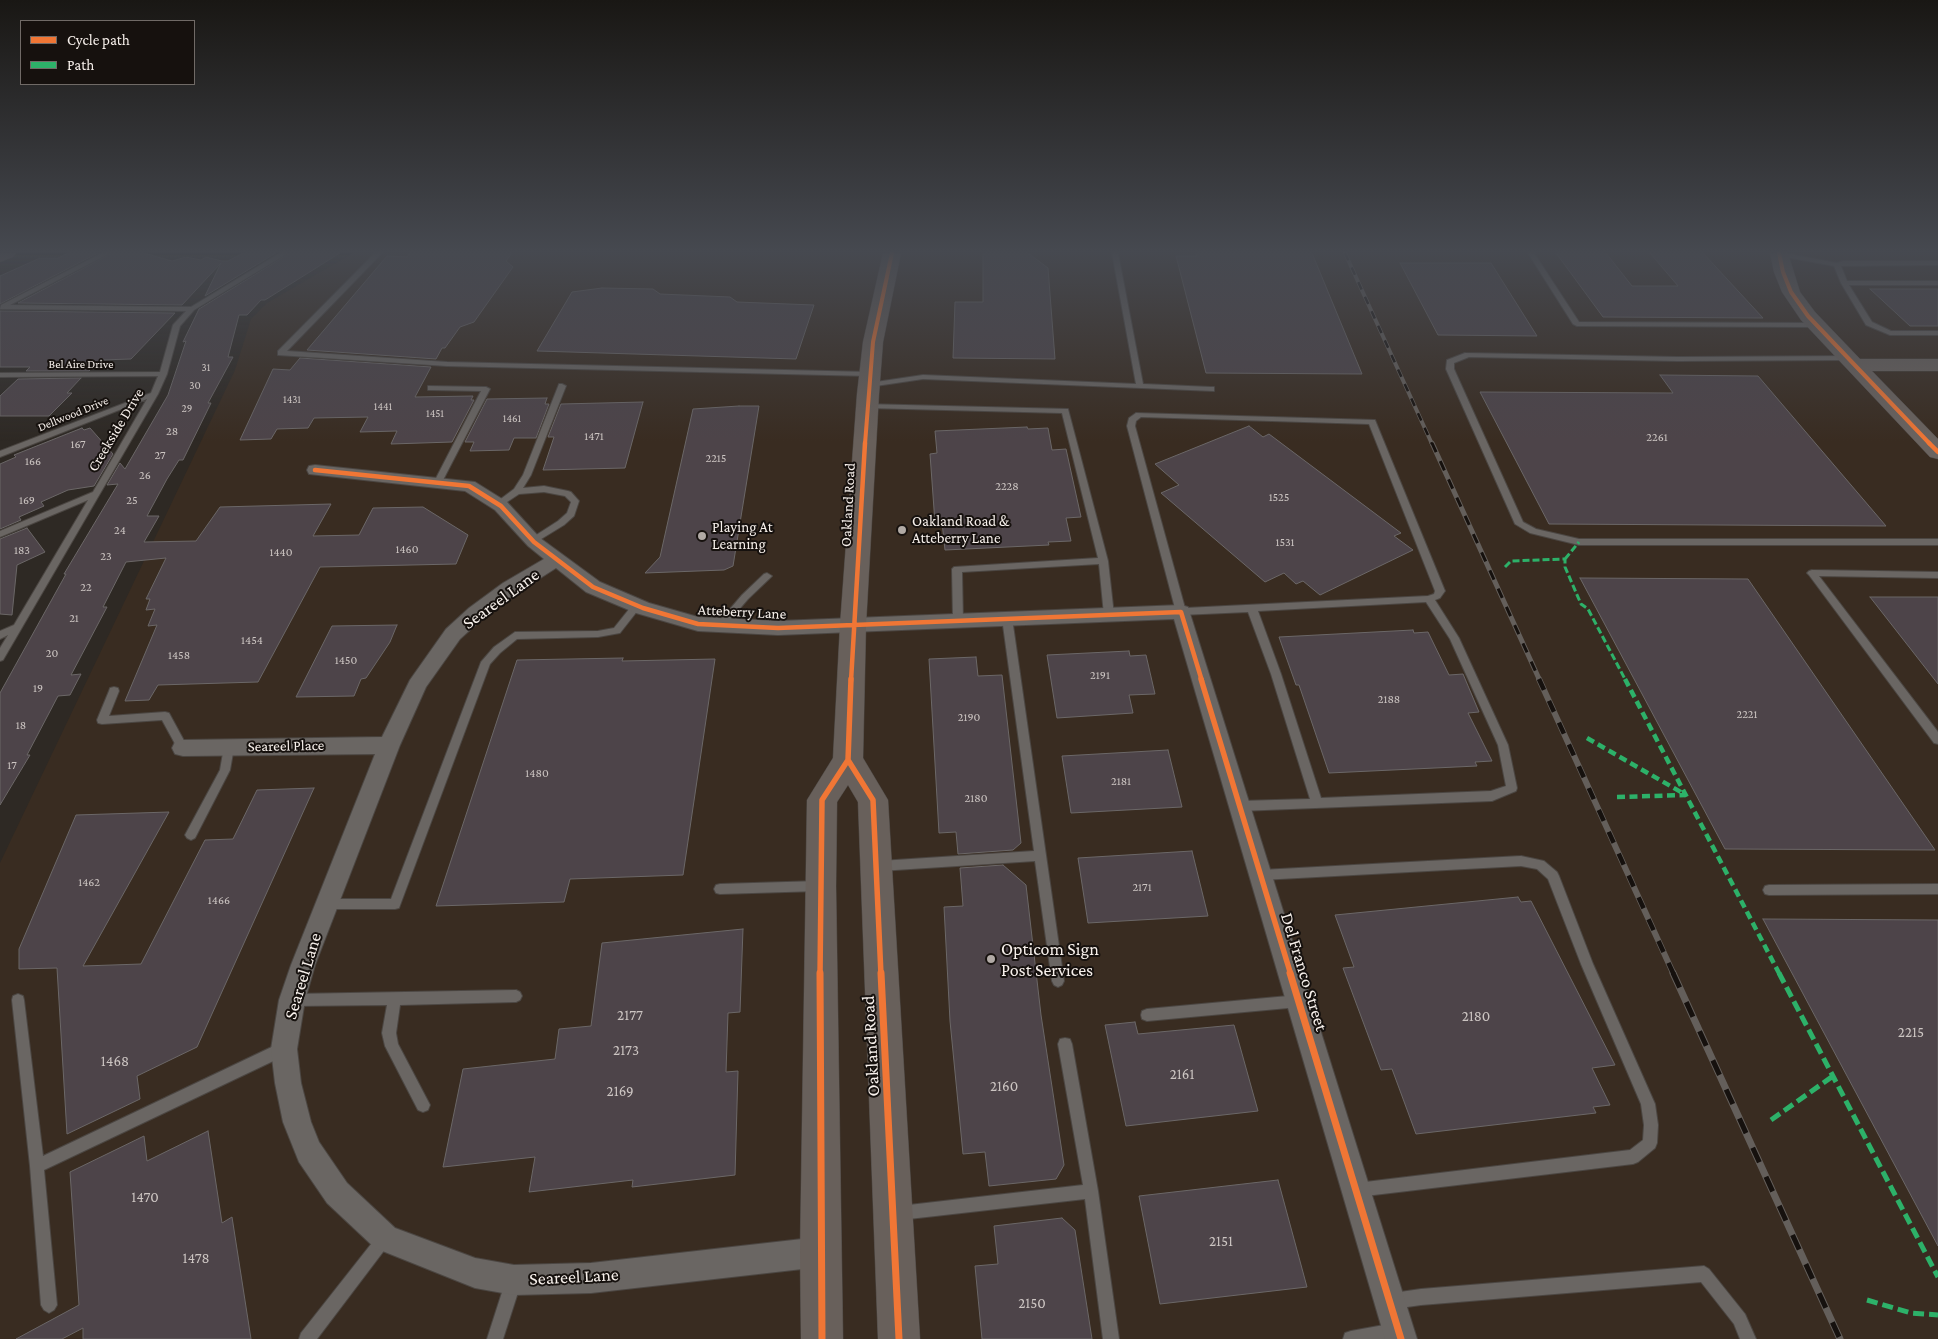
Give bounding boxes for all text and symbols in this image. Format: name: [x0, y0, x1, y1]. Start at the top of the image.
legend: [20, 20, 195, 85]
text: Cycle path: [67, 32, 130, 48]
text: Path: [67, 57, 94, 73]
street label: Bel Aire Drive: [49, 357, 113, 371]
house number: 31: [202, 361, 210, 375]
house number: 30: [189, 379, 201, 393]
street label: Creekside Drive: [84, 385, 148, 475]
street label: Dellwood Drive: [36, 393, 110, 435]
house number: 1431: [283, 393, 301, 407]
house number: 1441: [374, 400, 392, 414]
house number: 29: [182, 402, 192, 416]
house number: 1451: [426, 407, 444, 421]
house number: 1461: [503, 412, 521, 426]
house number: 28: [166, 424, 178, 438]
house number: 1471: [584, 429, 604, 443]
house number: 2261: [1646, 430, 1668, 444]
house number: 167: [70, 437, 86, 451]
house number: 27: [154, 448, 166, 462]
house number: 2215: [705, 451, 727, 465]
house number: 166: [25, 454, 41, 468]
street label: Oakland Road: [837, 462, 859, 548]
house number: 26: [139, 468, 151, 482]
house number: 2228: [995, 479, 1019, 493]
house number: 1525: [1269, 490, 1289, 504]
house number: 169: [19, 493, 35, 507]
house number: 25: [126, 493, 138, 507]
place label: Oakland Road & Atteberry Lane: [912, 512, 1009, 547]
place label: Playing At Learning: [712, 518, 773, 553]
house number: 24: [114, 523, 126, 537]
marker: Oakland Road & Atteberry Lane: [896, 524, 908, 536]
marker: Playing At Learning: [696, 530, 708, 542]
house number: 1531: [1275, 535, 1295, 549]
house number: 1460: [396, 542, 418, 556]
house number: 183: [14, 543, 30, 557]
house number: 1440: [269, 545, 293, 559]
house number: 23: [100, 549, 112, 563]
street label: Seareel Lane: [458, 564, 544, 634]
house number: 22: [80, 580, 92, 594]
street label: Atteberry Lane: [697, 601, 787, 623]
house number: 21: [69, 611, 79, 625]
house number: 1454: [241, 633, 263, 647]
house number: 20: [46, 646, 58, 660]
house number: 1458: [168, 648, 190, 662]
house number: 1450: [335, 653, 357, 667]
house number: 2191: [1090, 668, 1110, 682]
house number: 19: [33, 681, 43, 695]
house number: 2188: [1378, 692, 1400, 706]
house number: 2221: [1736, 707, 1758, 721]
house number: 2190: [958, 710, 980, 724]
house number: 18: [16, 718, 26, 732]
street label: Seareel Place: [248, 736, 324, 756]
house number: 17: [7, 758, 17, 772]
house number: 1480: [525, 766, 549, 780]
house number: 2181: [1111, 774, 1131, 788]
house number: 2180: [965, 791, 987, 805]
house number: 1462: [78, 875, 100, 889]
house number: 2171: [1132, 880, 1152, 894]
house number: 1466: [208, 893, 230, 907]
street label: Del Franco Street: [1276, 910, 1332, 1034]
street label: Seareel Lane: [280, 930, 326, 1022]
place label: Opticom Sign Post Services: [1001, 938, 1099, 981]
marker: Opticom Sign Post Services: [985, 953, 997, 965]
street label: Oakland Road: [858, 995, 884, 1097]
house number: 2177: [617, 1006, 643, 1024]
house number: 2180: [1462, 1007, 1490, 1025]
house number: 2215: [1898, 1023, 1924, 1041]
house number: 2173: [613, 1041, 639, 1059]
house number: 1468: [101, 1052, 129, 1070]
house number: 2161: [1170, 1065, 1194, 1083]
house number: 2160: [990, 1077, 1018, 1095]
house number: 2169: [607, 1082, 633, 1100]
house number: 1470: [131, 1188, 159, 1206]
house number: 2151: [1209, 1232, 1233, 1250]
house number: 1478: [182, 1249, 210, 1267]
street label: Seareel Lane: [529, 1264, 619, 1290]
house number: 2150: [1018, 1294, 1046, 1312]

